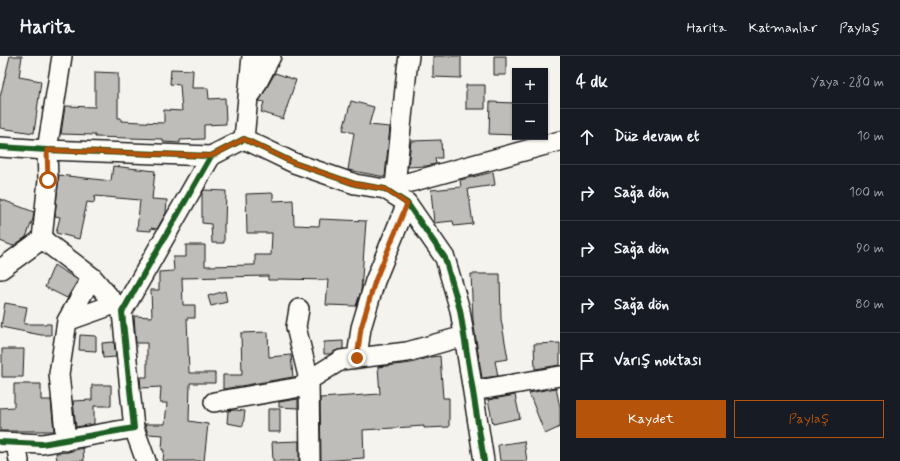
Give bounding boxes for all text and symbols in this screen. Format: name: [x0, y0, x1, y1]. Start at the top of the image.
text: Harita: [20, 15, 74, 40]
text: Harita: [686, 19, 727, 37]
text: Katmanlar: [749, 19, 817, 37]
text: Paylaş: [839, 19, 880, 37]
map controls: [512, 68, 548, 140]
button: +: [512, 68, 548, 104]
text: 4 dk: [576, 71, 608, 93]
text: Yaya · 280 m: [811, 74, 884, 91]
button: −: [512, 104, 548, 140]
icon: ahead: [576, 126, 598, 148]
text: Düz devam et: [614, 127, 699, 147]
text: 10 m: [857, 128, 884, 145]
route start: [39, 171, 57, 189]
icon: right: [576, 182, 598, 204]
text: Sağa dön: [614, 183, 669, 203]
text: 100 m: [849, 184, 884, 201]
icon: right: [576, 238, 598, 260]
text: Sağa dön: [614, 239, 669, 259]
text: 90 m: [856, 240, 884, 257]
icon: right: [576, 294, 598, 316]
text: Sağa dön: [614, 295, 669, 315]
text: 80 m: [855, 296, 884, 313]
route end: [348, 349, 366, 367]
icon: arrive: [576, 350, 598, 372]
text: Varış noktası: [614, 351, 702, 371]
button: Kaydet: [576, 400, 726, 438]
button: Paylaş: [734, 400, 884, 438]

